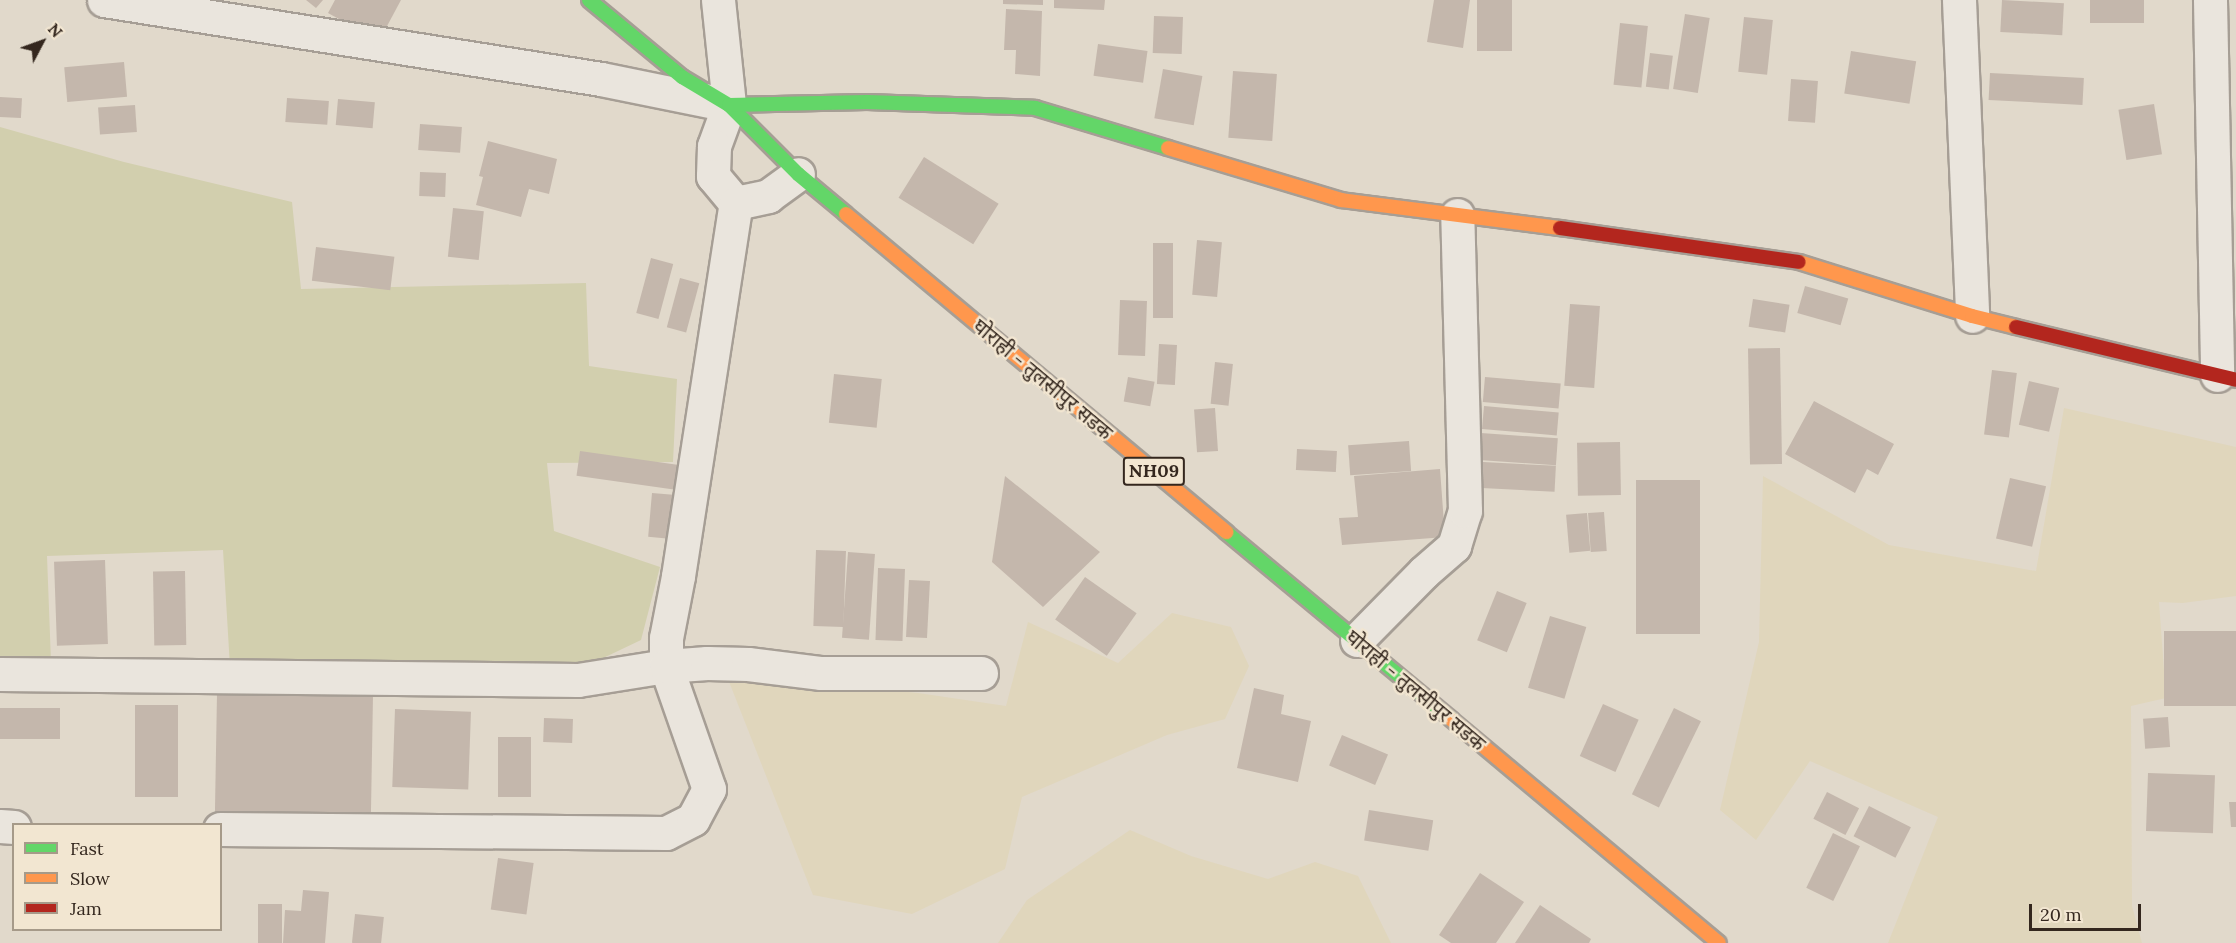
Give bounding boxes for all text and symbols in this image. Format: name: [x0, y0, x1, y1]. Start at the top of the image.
north arrow: [12, 12, 72, 72]
text: N: [44, 19, 67, 41]
street label: घोराही - तुलसीपुर सडक: [968, 314, 1118, 444]
road number: NH09: [1122, 456, 1186, 486]
street label: घोराही - तुलसीपुर सडक: [1341, 625, 1491, 755]
legend: [12, 823, 222, 931]
text: Fast: [70, 837, 104, 860]
text: Slow: [70, 867, 110, 890]
scale bar: [2032, 892, 2144, 930]
text: Jam: [70, 897, 102, 920]
text: 20 m: [2040, 903, 2082, 926]

